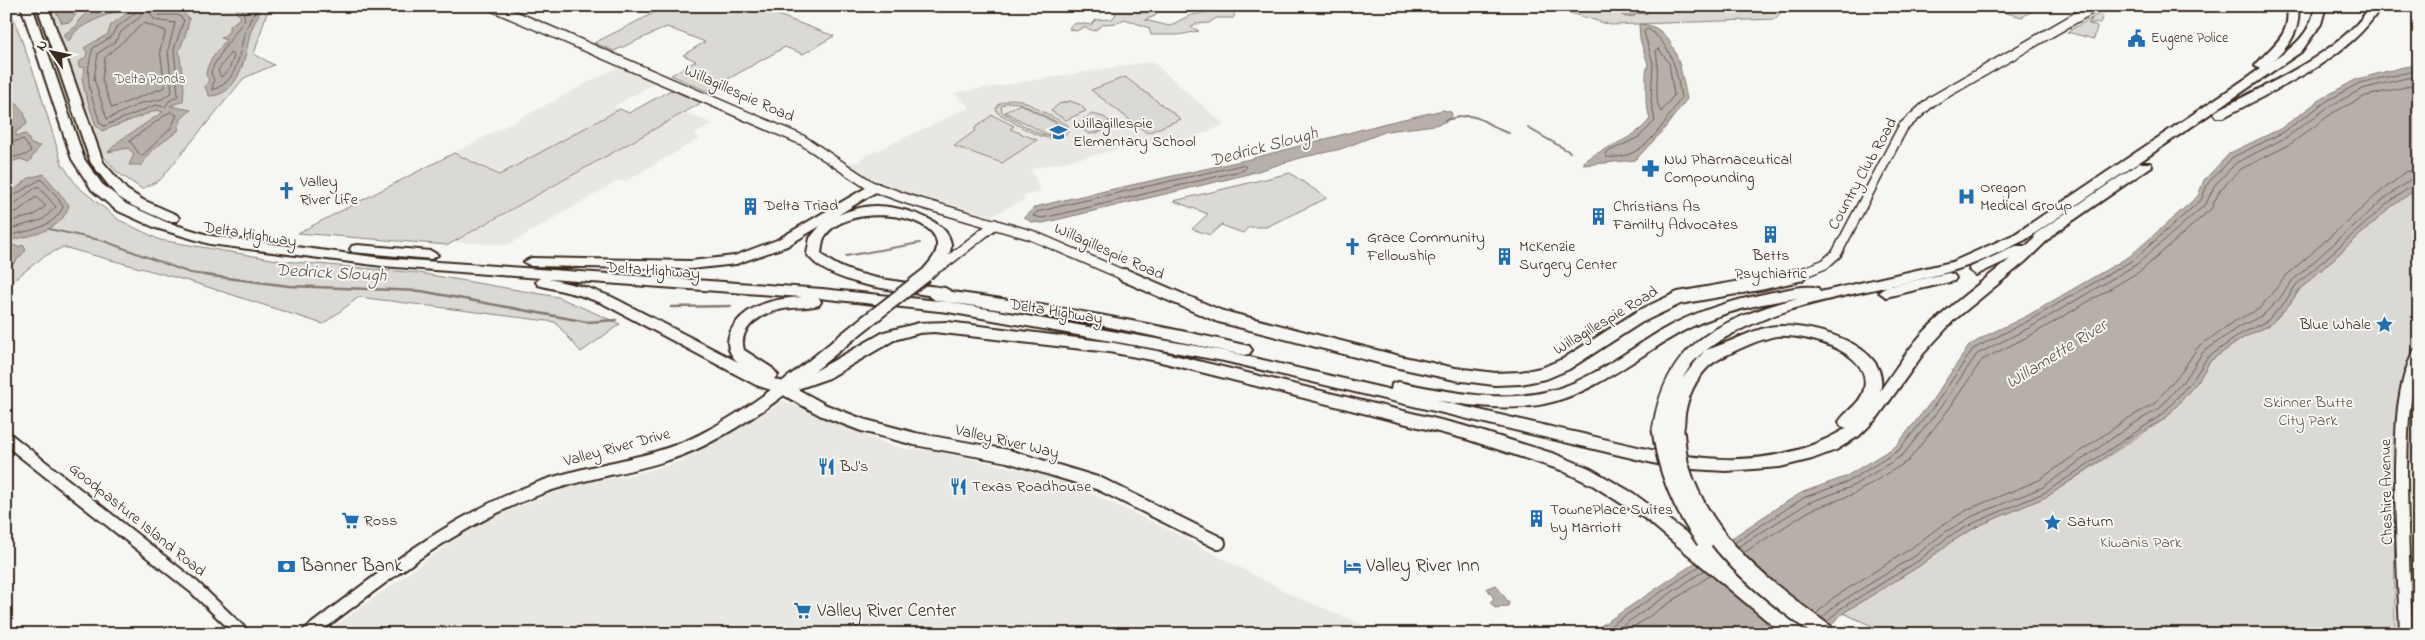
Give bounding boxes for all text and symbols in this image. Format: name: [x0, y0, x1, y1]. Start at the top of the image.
north arrow: [28, 28, 78, 78]
public building icon: Eugene Police: [2127, 28, 2147, 48]
place label: Eugene Police: [2151, 28, 2229, 50]
text: N: [31, 36, 54, 55]
street label: Willagillespie Road: [680, 59, 798, 129]
park label: Delta Ponds: [113, 69, 186, 90]
place label: Willagillespie Elementary School: [1073, 112, 1196, 154]
street label: Country Club Road: [1822, 113, 1904, 235]
water label: Dedrick Slough: [1207, 121, 1321, 175]
school or university icon: Willagillespie Elementary School: [1049, 123, 1069, 143]
place label: NW Pharmaceutical Compounding: [1664, 148, 1792, 190]
pharmacy icon: NW Pharmaceutical Compounding: [1640, 159, 1660, 179]
place label: Valley River Life: [299, 170, 359, 212]
place label: Oregon Medical Group: [1980, 176, 2073, 218]
church icon: Valley River Life: [276, 181, 296, 201]
hospital icon: Oregon Medical Group: [1956, 187, 1976, 207]
place label: Delta Triad: [763, 194, 838, 218]
place label: Christians As Familty Advocates: [1612, 195, 1738, 237]
building icon: Delta Triad: [740, 196, 760, 216]
building icon: Christians As Familty Advocates: [1589, 206, 1609, 226]
street label: Delta Highway: [201, 216, 298, 254]
street label: Willagillespie Road: [1050, 217, 1168, 287]
building icon: Betts Psychiatric: [1761, 225, 1781, 245]
place label: Grace Community Fellowship: [1366, 226, 1485, 268]
place label: McKenzie Surgery Center: [1519, 235, 1617, 277]
church icon: Grace Community Fellowship: [1343, 237, 1363, 257]
place label: Betts Psychiatric: [1735, 244, 1808, 286]
building icon: McKenzie Surgery Center: [1495, 246, 1515, 266]
street label: Delta Highway: [604, 256, 701, 286]
water label: Dedrick Slough: [275, 258, 387, 290]
street label: Willagillespie Road: [1549, 280, 1663, 362]
street label: Delta Highway: [1007, 293, 1104, 331]
water label: Willamette River: [2001, 312, 2115, 396]
place label: Blue Whale: [2299, 313, 2372, 337]
place icon: Blue Whale: [2375, 315, 2395, 335]
park label: Skinner Butte City Park: [2263, 391, 2354, 433]
street label: Valley River Way: [952, 418, 1061, 466]
street label: Valley River Drive: [560, 422, 674, 474]
street label: Cheshire Avenue: [2374, 438, 2400, 545]
place label: BJ's: [839, 455, 868, 479]
street label: Goodpasture Island Road: [63, 457, 211, 583]
restaurant icon: BJ's: [816, 457, 836, 477]
place label: Texas Roadhouse: [972, 475, 1092, 499]
restaurant icon: Texas Roadhouse: [948, 477, 968, 497]
place label: TownePlace Suites by Marriott: [1550, 498, 1673, 540]
place label: Ross: [364, 509, 397, 533]
building icon: TownePlace Suites by Marriott: [1526, 509, 1546, 529]
place label: Saturn: [2067, 510, 2113, 534]
supermarket icon: Ross: [340, 511, 360, 531]
place icon: Saturn: [2043, 512, 2063, 532]
park label: Kiwanis Park: [2100, 531, 2183, 555]
place label: Banner Bank: [300, 553, 403, 580]
place label: Valley River Inn: [1365, 553, 1480, 581]
bank icon: Banner Bank: [277, 556, 297, 576]
hotel icon: Valley River Inn: [1342, 556, 1362, 576]
place label: Valley River Center: [816, 598, 957, 626]
supermarket icon: Valley River Center: [793, 601, 813, 621]

